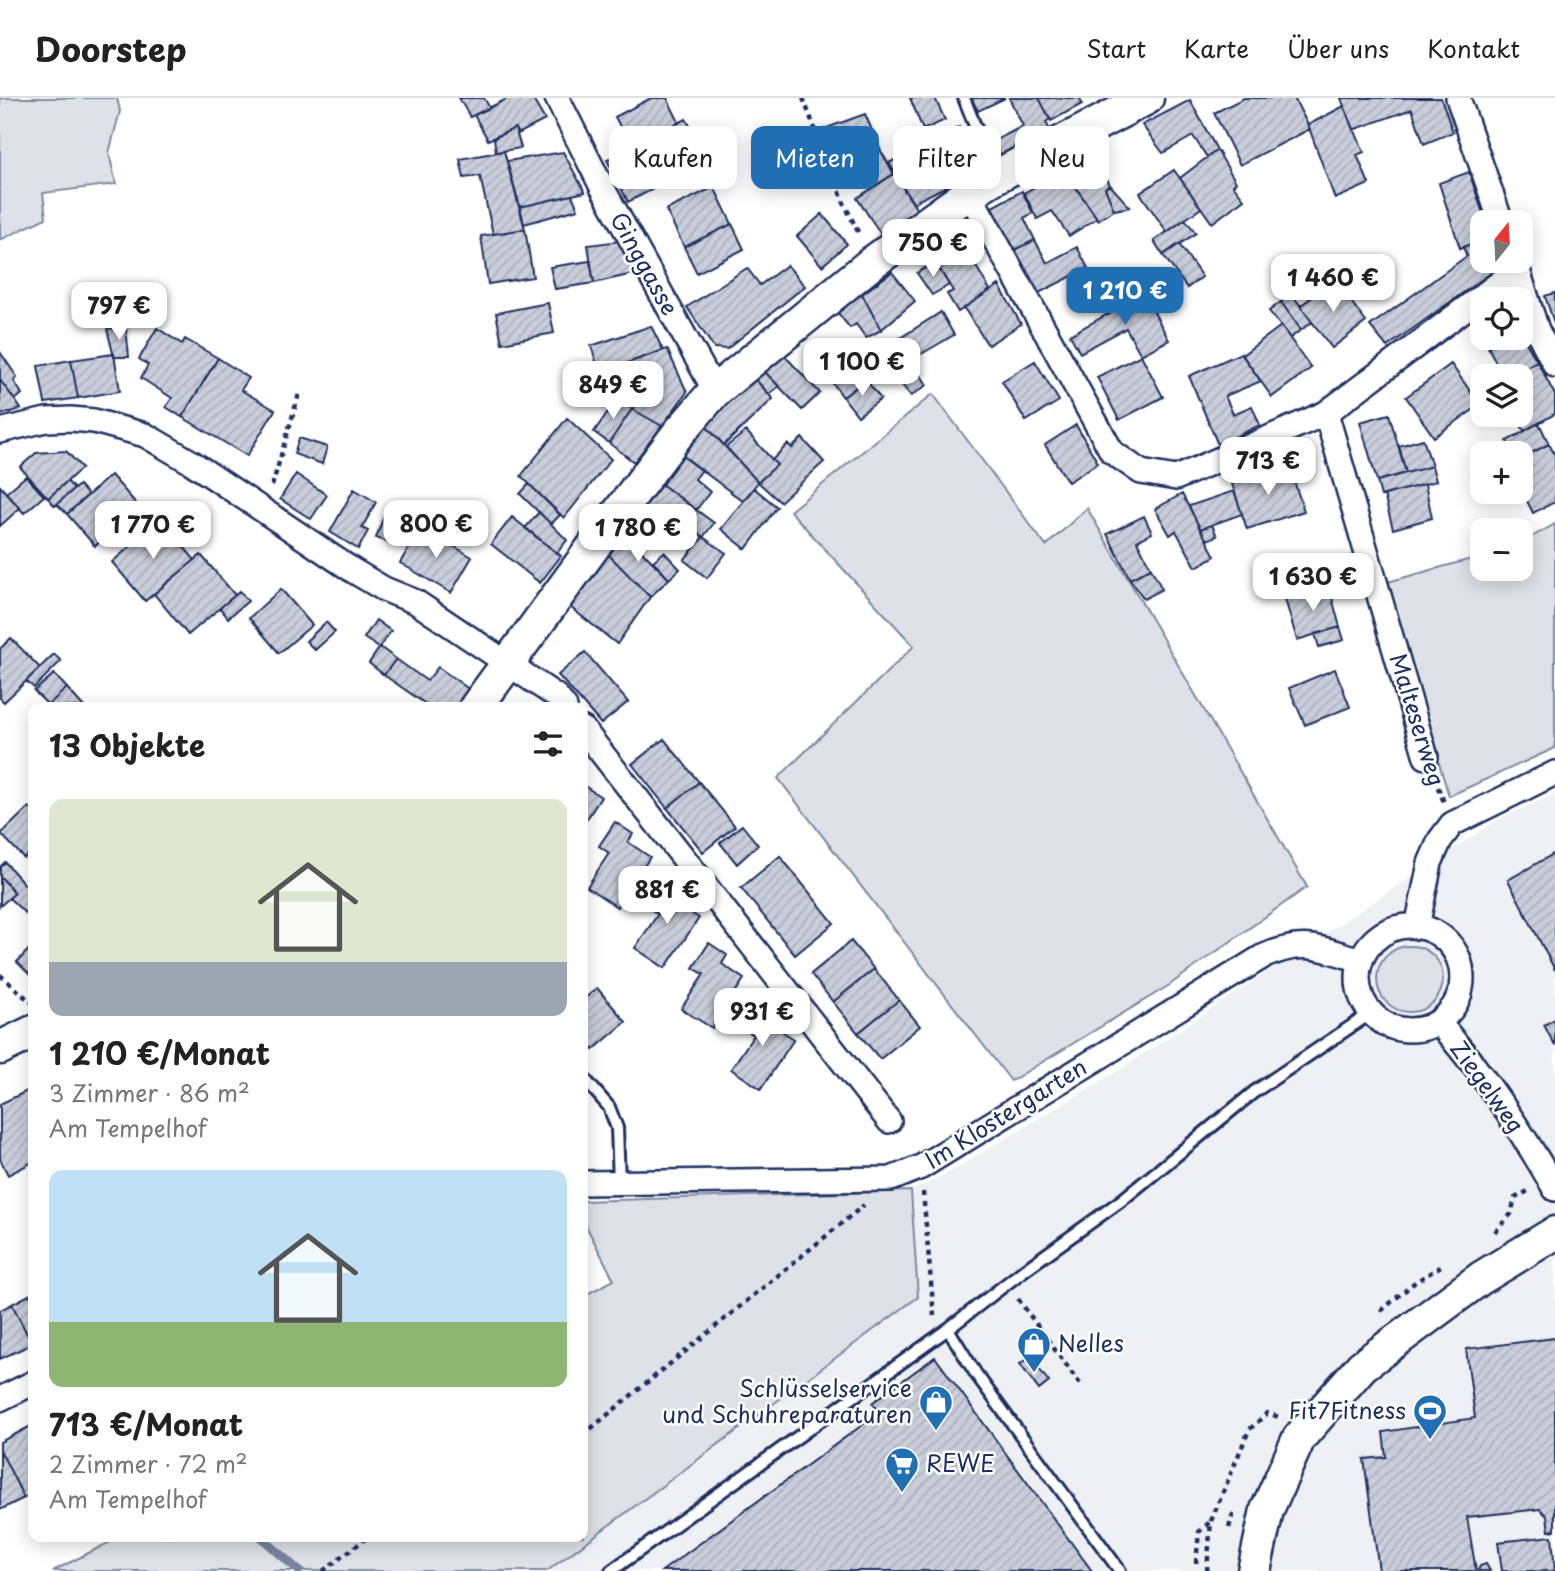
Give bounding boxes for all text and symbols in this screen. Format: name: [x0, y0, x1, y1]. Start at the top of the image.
text: Doorstep: [35, 23, 187, 73]
text: Start: [1086, 30, 1146, 66]
text: Karte: [1184, 30, 1249, 66]
text: Über uns: [1287, 30, 1389, 66]
text: Kontakt: [1427, 30, 1520, 66]
chip: Kaufen: [609, 126, 737, 189]
chip: Mieten: [751, 126, 879, 189]
chip: Filter: [893, 126, 1001, 189]
chip: Neu: [1015, 126, 1109, 189]
street label: Ginggasse: [603, 205, 688, 321]
north arrow: [1470, 210, 1533, 273]
map controls: [1470, 210, 1533, 581]
pin: 750 €: [884, 220, 982, 279]
text: 750 €: [898, 224, 968, 259]
pin: 1 460 €: [1268, 254, 1398, 314]
text: 1 460 €: [1287, 259, 1379, 294]
pin: 1 210 €: [1060, 268, 1190, 327]
text: 1 210 €: [1082, 272, 1168, 307]
pin: 797 €: [70, 282, 168, 342]
text: 797 €: [87, 287, 151, 322]
button: locate: [1470, 287, 1533, 350]
pin: 1 100 €: [797, 338, 927, 398]
text: 1 100 €: [819, 343, 905, 378]
pin: 849 €: [564, 362, 662, 421]
button: layers: [1470, 364, 1533, 427]
text: 849 €: [578, 366, 648, 401]
pin: 713 €: [1219, 438, 1317, 497]
button: +: [1470, 441, 1533, 504]
text: 713 €: [1236, 442, 1300, 477]
pin: 800 €: [387, 500, 485, 560]
pin: 1 770 €: [88, 502, 218, 561]
pin: 1 780 €: [573, 504, 703, 564]
text: 800 €: [399, 505, 473, 540]
text: 1 770 €: [111, 506, 195, 541]
text: 1 780 €: [595, 509, 681, 544]
button: −: [1470, 518, 1533, 581]
pin: 1 630 €: [1248, 554, 1378, 613]
text: 1 630 €: [1269, 558, 1357, 593]
street label: Malteserweg: [1382, 649, 1455, 790]
text: 13 Objekte: [49, 722, 205, 767]
icon: filters: [529, 725, 567, 763]
icon: home: [245, 844, 371, 970]
pin: 881 €: [618, 866, 716, 926]
text: 881 €: [634, 871, 700, 906]
pin: 931 €: [713, 988, 811, 1048]
text: 931 €: [730, 993, 794, 1028]
text: 1 210 €/Monat: [49, 1030, 270, 1075]
street label: Ziegelweg: [1443, 1032, 1534, 1140]
street label: Im Klostergarten: [917, 1049, 1093, 1177]
text: 3 Zimmer · 86 m²: [49, 1075, 250, 1110]
text: Am Tempelhof: [49, 1110, 207, 1145]
icon: home: [245, 1215, 371, 1341]
shop icon: Nelles: [1015, 1325, 1053, 1374]
place label: Nelles: [1058, 1325, 1124, 1360]
place label: Schlüsselservice und Schuhreparaturen: [662, 1370, 912, 1431]
shop icon: Schlüsselservice und Schuhreparaturen: [917, 1383, 955, 1432]
place label: Fit7Fitness: [1288, 1392, 1406, 1427]
sports icon: Fit7Fitness: [1411, 1392, 1449, 1441]
text: 713 €/Monat: [49, 1401, 243, 1446]
supermarket icon: REWE: [883, 1445, 921, 1494]
place label: REWE: [926, 1445, 995, 1480]
text: 2 Zimmer · 72 m²: [49, 1446, 248, 1481]
text: Am Tempelhof: [49, 1481, 207, 1516]

